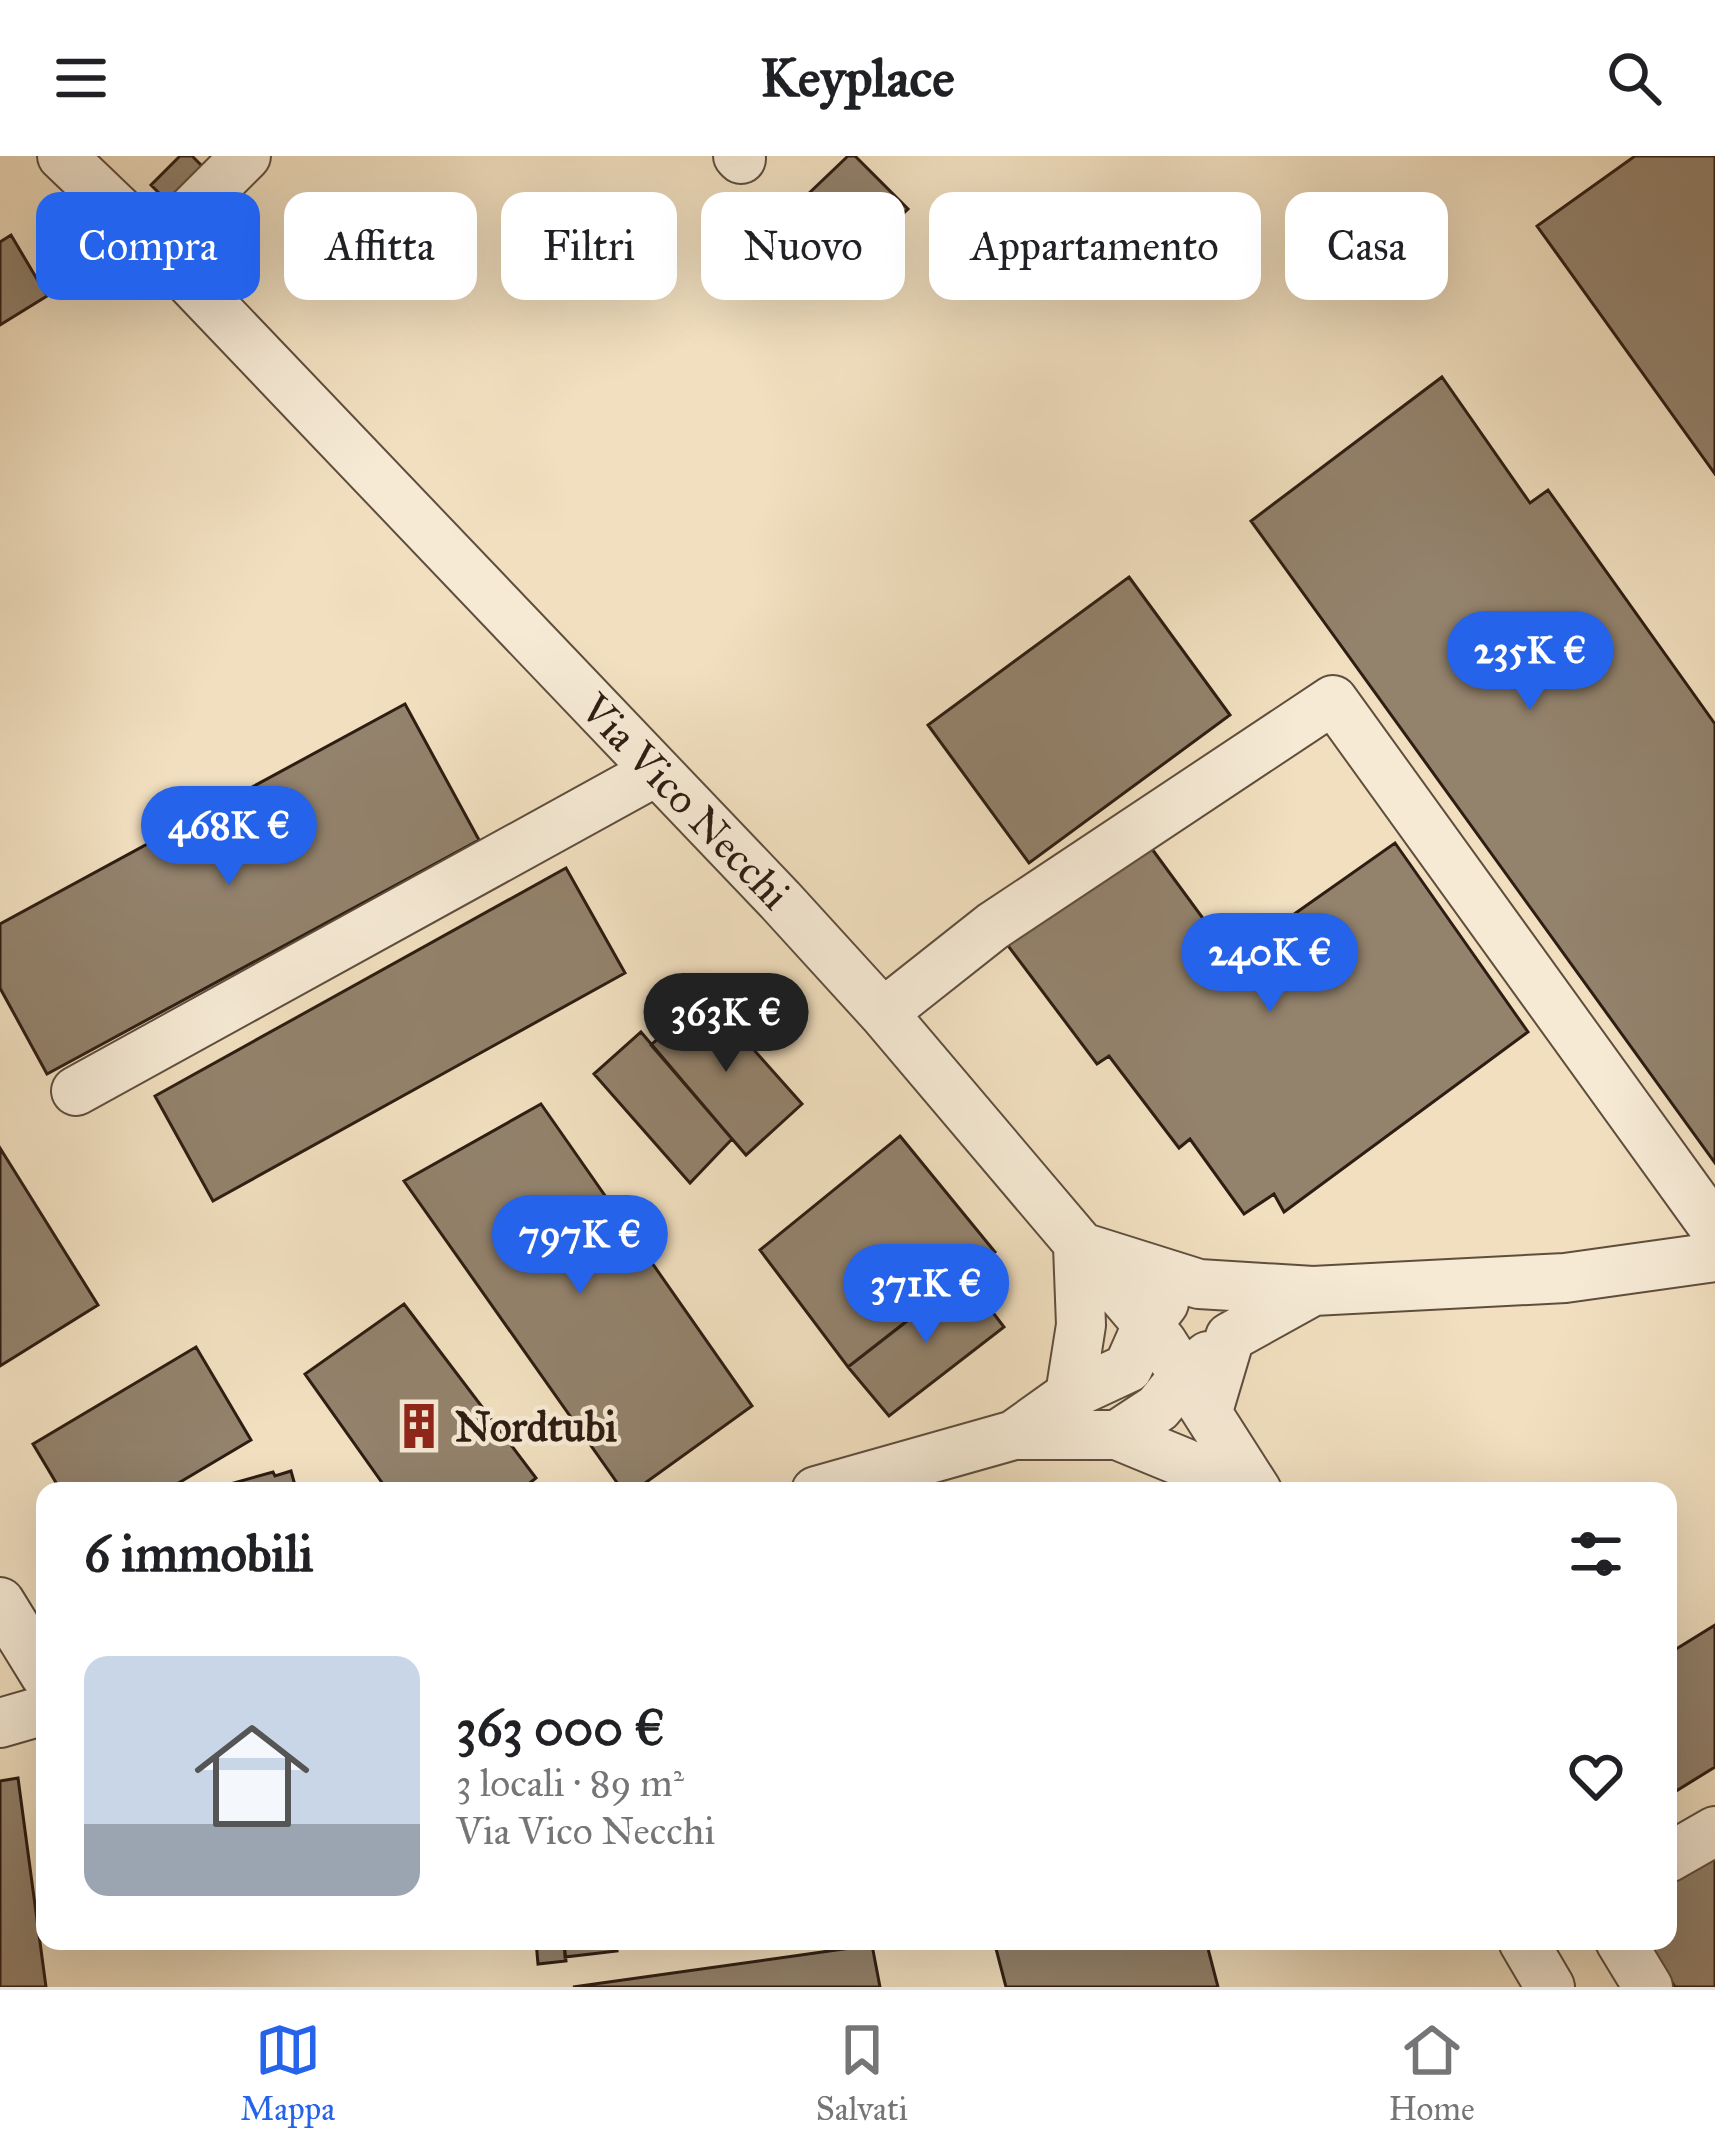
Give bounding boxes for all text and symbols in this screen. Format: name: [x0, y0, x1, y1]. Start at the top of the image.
icon: menu: [48, 45, 114, 111]
text: Keyplace: [760, 45, 955, 111]
icon: search: [1601, 45, 1667, 111]
chip: Compra: [36, 192, 260, 300]
chip: Affitta: [284, 192, 477, 300]
chip: Filtri: [501, 192, 677, 300]
chip: Nuovo: [701, 192, 905, 300]
chip: Appartamento: [929, 192, 1261, 300]
chip: Casa: [1285, 192, 1448, 300]
pin: 235K €: [1432, 611, 1628, 713]
text: 235K €: [1474, 626, 1586, 674]
street label: Via Vico Necchi: [569, 683, 801, 920]
pin: 468K €: [131, 786, 327, 888]
text: 468K €: [168, 801, 290, 849]
pin: 240K €: [1172, 913, 1368, 1015]
text: 240K €: [1208, 928, 1332, 976]
pin: 363K €: [628, 973, 824, 1075]
text: 363K €: [671, 988, 781, 1036]
pin: 797K €: [482, 1195, 678, 1297]
text: 797K €: [519, 1210, 641, 1258]
pin: 371K €: [828, 1244, 1024, 1346]
text: 371K €: [870, 1259, 982, 1307]
building icon: Nordtubi: [394, 1401, 444, 1451]
place label: Nordtubi: [455, 1401, 617, 1453]
icon: filters: [1563, 1521, 1629, 1587]
text: 6 immobili: [84, 1523, 313, 1585]
text: 363 000 €: [456, 1697, 665, 1759]
icon: home: [180, 1704, 324, 1848]
icon: heart: [1563, 1743, 1629, 1809]
text: 3 locali · 89 m²: [456, 1759, 684, 1807]
text: Via Vico Necchi: [456, 1807, 715, 1855]
tab: Mappa: [240, 2017, 335, 2129]
tab: Salvati: [816, 2017, 908, 2129]
tab: Home: [1388, 2017, 1475, 2129]

